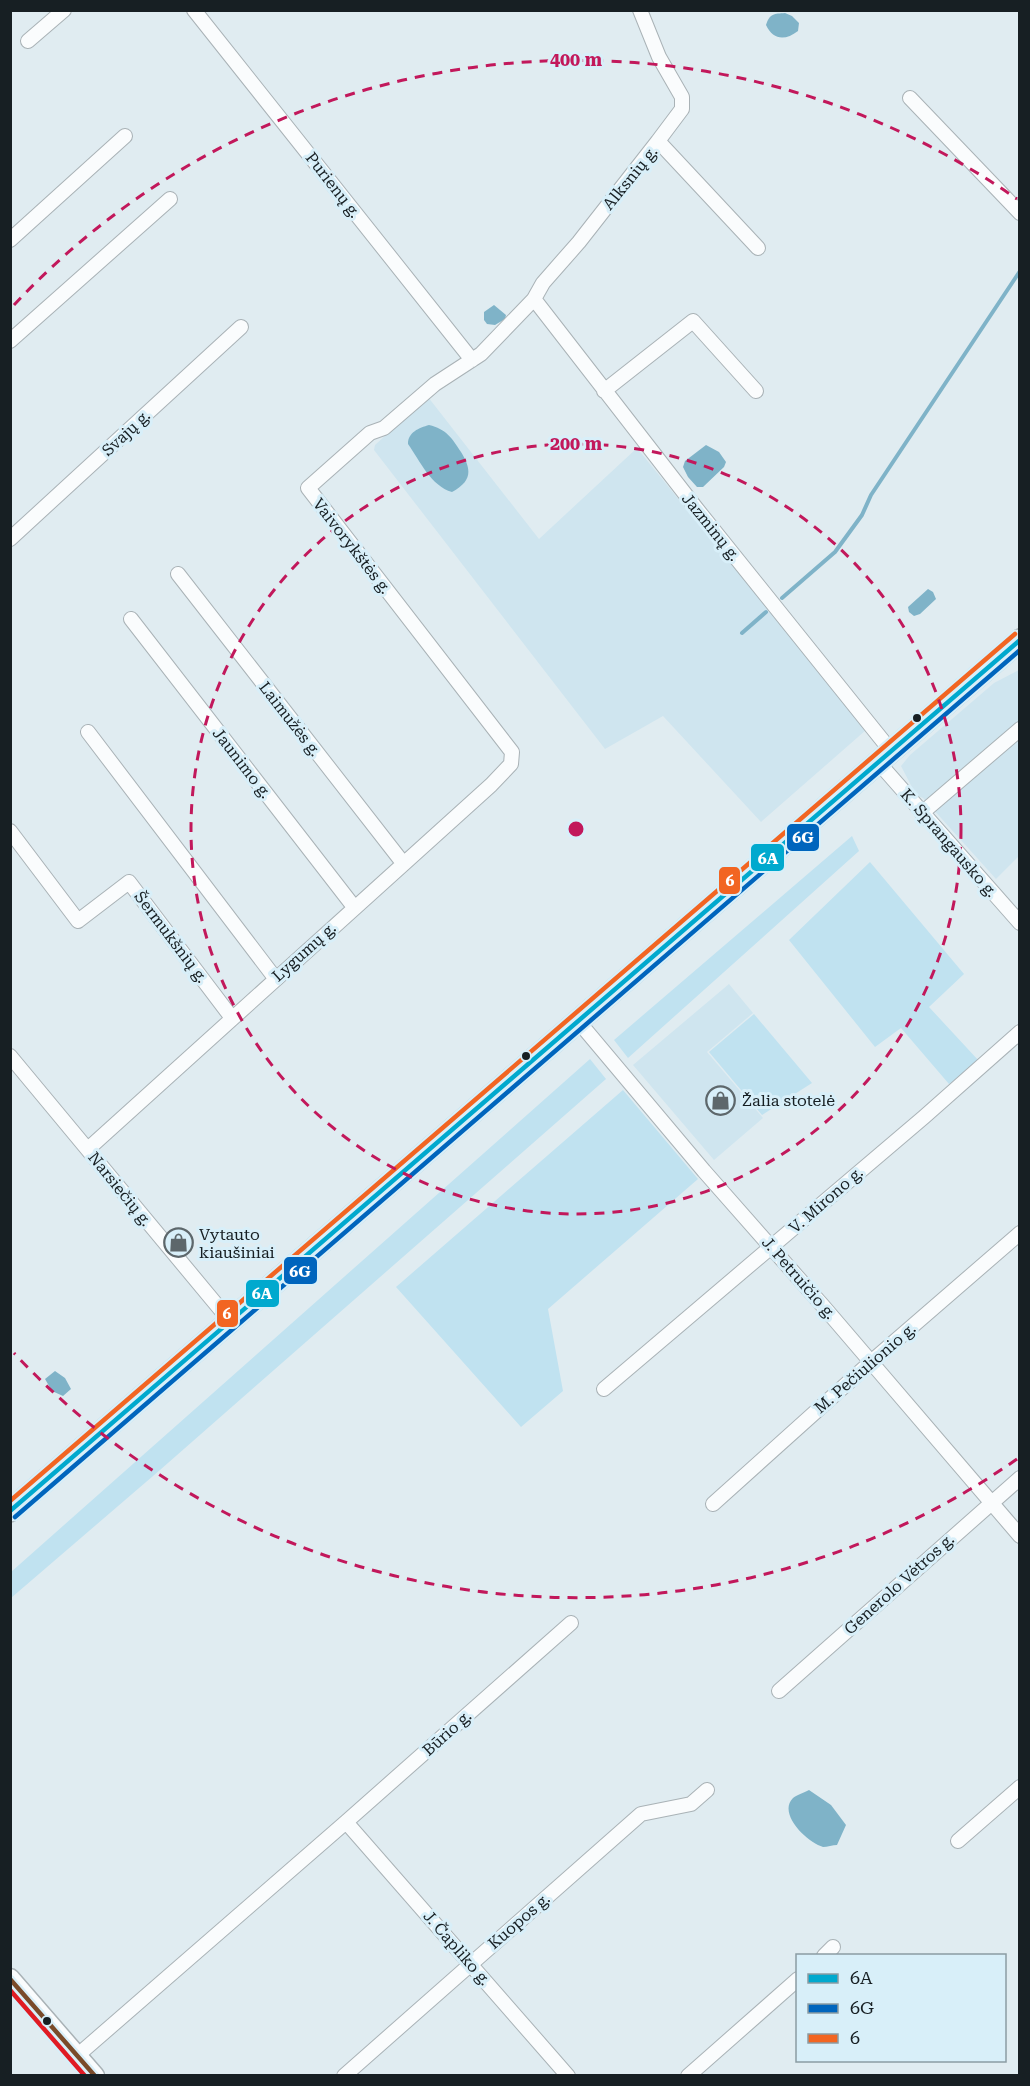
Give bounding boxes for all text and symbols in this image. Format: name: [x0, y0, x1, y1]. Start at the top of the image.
text: 400 m: [550, 49, 603, 70]
street label: Alksnių g.: [599, 142, 661, 214]
street label: Purienų g.: [302, 148, 364, 222]
street label: Svajų g.: [98, 406, 154, 460]
text: 200 m: [550, 433, 603, 454]
street label: Jazminų g.: [678, 489, 744, 565]
street label: Vaivorykštės g.: [309, 495, 395, 597]
street label: Laimužės g.: [255, 678, 325, 760]
unlabelled marker: [911, 712, 923, 724]
street label: Jaunimo g.: [209, 724, 275, 802]
street label: K. Sprangausko g.: [897, 785, 1001, 901]
centre of rings: [566, 819, 586, 839]
line badge: 6G: [786, 823, 820, 852]
text: 6G: [792, 828, 814, 847]
line badge: 6A: [750, 843, 785, 872]
text: 6A: [758, 849, 779, 868]
line badge: 6: [718, 866, 741, 895]
text: 6: [726, 871, 735, 890]
street label: Šermukšnių g.: [130, 887, 212, 987]
street label: Lygumų g.: [268, 918, 340, 986]
unlabelled marker: [520, 1050, 532, 1062]
shop icon: Žalia stotelė: [705, 1084, 737, 1116]
place label: Žalia stotelė: [742, 1091, 835, 1110]
street label: Narsiečių g.: [84, 1148, 156, 1230]
street label: V. Mirono g.: [785, 1163, 867, 1237]
place label: Vytauto kiaušiniai: [199, 1225, 275, 1262]
shop icon: Vytauto kiaušiniai: [162, 1227, 194, 1259]
street label: J. Petruičio g.: [758, 1233, 840, 1323]
line badge: 6G: [283, 1256, 318, 1285]
text: 6G: [289, 1262, 311, 1281]
line badge: 6A: [245, 1279, 280, 1308]
text: 6A: [252, 1284, 273, 1303]
line badge: 6: [216, 1299, 239, 1328]
text: 6: [223, 1304, 232, 1323]
street label: M. Pečiulionio g.: [810, 1319, 920, 1417]
street label: Generolo Vėtros g.: [840, 1530, 958, 1638]
street label: Būrio g.: [419, 1706, 475, 1760]
street label: Kuopos g.: [484, 1889, 554, 1953]
street label: J. Čapliko g.: [419, 1907, 495, 1989]
legend: [796, 1954, 1006, 2062]
text: 6A: [850, 1967, 873, 1988]
text: 6G: [850, 1997, 874, 2018]
unlabelled marker: [41, 2015, 53, 2027]
text: 6: [850, 2027, 860, 2048]

